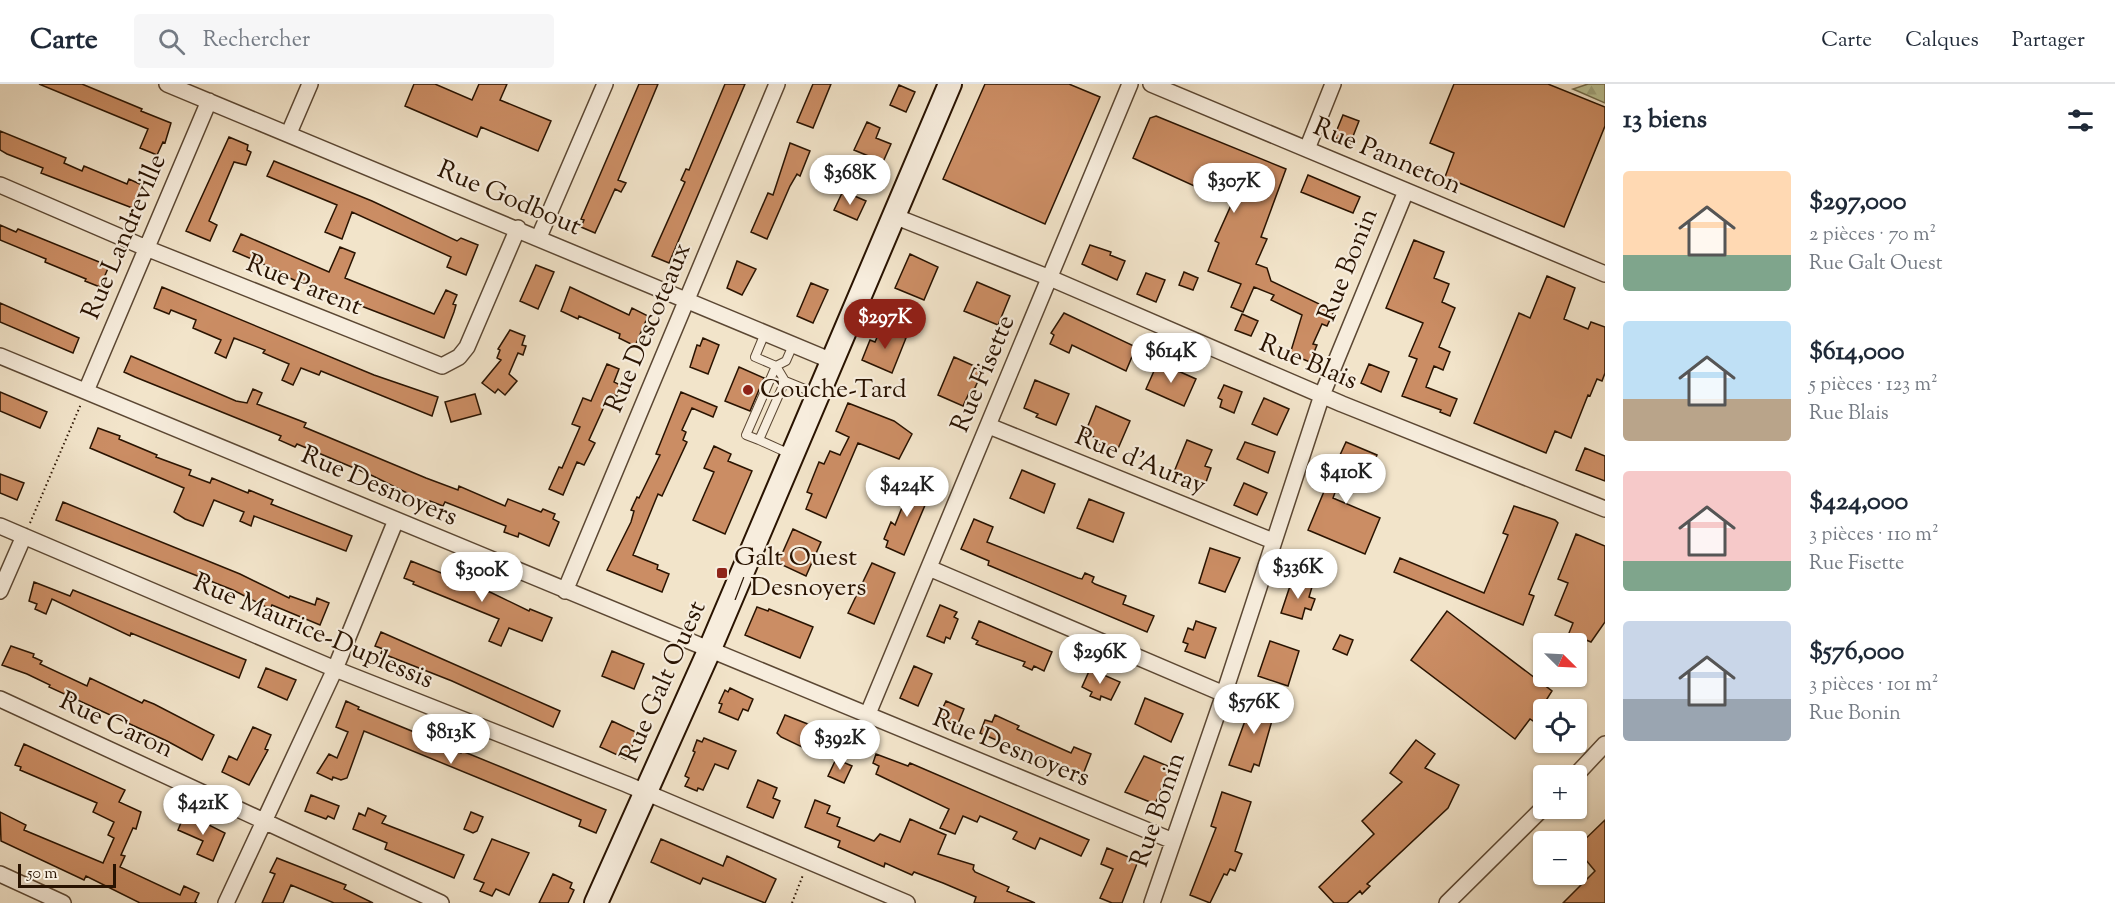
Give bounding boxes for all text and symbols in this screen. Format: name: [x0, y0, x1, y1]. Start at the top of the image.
search box: [134, 14, 554, 68]
text: Carte: [30, 21, 98, 61]
icon: search: [155, 25, 188, 58]
text: Rechercher: [203, 25, 310, 57]
text: Carte: [1821, 26, 1872, 56]
text: Calques: [1905, 26, 1979, 56]
text: Partager: [2012, 26, 2085, 56]
text: 13 biens: [1623, 102, 1707, 139]
icon: filters: [2064, 104, 2097, 137]
street label: Rue Panneton: [1307, 109, 1467, 205]
street label: Rue Landreville: [73, 149, 177, 325]
street label: Rue Godbout: [431, 152, 587, 246]
pin: $368K: [808, 155, 892, 206]
text: $368K: [824, 160, 876, 189]
pin: $307K: [1192, 163, 1276, 214]
text: $307K: [1207, 168, 1261, 197]
text: $297,000: [1809, 184, 1907, 221]
icon: home: [1671, 195, 1743, 267]
street label: Rue Bonin: [1310, 203, 1388, 327]
text: 2 pièces · 70 m²: [1809, 221, 1936, 250]
street label: Rue Descoteaux: [597, 237, 701, 419]
street label: Rue Parent: [240, 246, 368, 326]
text: Rue Galt Ouest: [1809, 250, 1943, 279]
pin: $297K: [843, 299, 927, 350]
text: $297K: [858, 304, 912, 333]
street label: Rue Fisette: [943, 310, 1025, 438]
street label: Rue Blais: [1253, 326, 1363, 400]
pin: $614K: [1129, 333, 1213, 384]
text: $614,000: [1809, 334, 1904, 371]
text: $614K: [1145, 338, 1197, 367]
icon: home: [1671, 345, 1743, 417]
text: 5 pièces · 123 m²: [1809, 371, 1938, 400]
place label: Couche-Tard: [760, 372, 907, 409]
marker: Couche-Tard: [741, 383, 755, 397]
text: Rue Blais: [1809, 400, 1889, 429]
street label: Rue d'Auray: [1069, 419, 1211, 505]
street label: Rue Desnoyers: [295, 437, 463, 537]
pin: $410K: [1304, 454, 1388, 505]
text: $410K: [1320, 459, 1372, 488]
pin: $424K: [865, 467, 949, 518]
text: $424K: [880, 472, 934, 501]
text: $424,000: [1809, 484, 1908, 521]
icon: home: [1671, 495, 1743, 567]
text: 3 pièces · 110 m²: [1809, 521, 1939, 550]
place label: Galt Ouest / Desnoyers: [734, 540, 866, 607]
pin: $336K: [1256, 549, 1340, 600]
text: Rue Fisette: [1809, 550, 1904, 579]
pin: $300K: [440, 552, 524, 603]
text: $336K: [1272, 554, 1324, 583]
text: $300K: [455, 557, 509, 586]
street label: Rue Maurice-Duplessis: [187, 565, 439, 699]
marker: Galt Ouest / Desnoyers: [715, 566, 729, 580]
street label: Rue Galt Ouest: [612, 595, 716, 769]
north arrow: [1533, 633, 1587, 687]
map controls: [1533, 633, 1587, 885]
pin: $296K: [1058, 634, 1142, 685]
text: $576,000: [1809, 634, 1904, 671]
text: $296K: [1073, 639, 1127, 668]
icon: home: [1671, 645, 1743, 717]
text: 3 pièces · 101 m²: [1809, 671, 1938, 700]
street label: Rue Caron: [53, 683, 179, 769]
pin: $576K: [1212, 684, 1296, 735]
text: $576K: [1228, 689, 1280, 718]
button: locate: [1533, 699, 1587, 753]
text: Rue Bonin: [1809, 700, 1901, 729]
street label: Rue Desnoyers: [927, 701, 1095, 797]
pin: $813K: [409, 714, 493, 765]
text: $813K: [426, 719, 476, 748]
pin: $392K: [798, 720, 882, 771]
text: $392K: [814, 725, 866, 754]
street label: Rue Bonin: [1122, 748, 1196, 872]
button: +: [1533, 765, 1587, 819]
pin: $421K: [161, 785, 245, 836]
text: $421K: [177, 790, 229, 819]
button: −: [1533, 831, 1587, 885]
scale bar: [18, 861, 116, 888]
text: 50 m: [27, 863, 58, 886]

